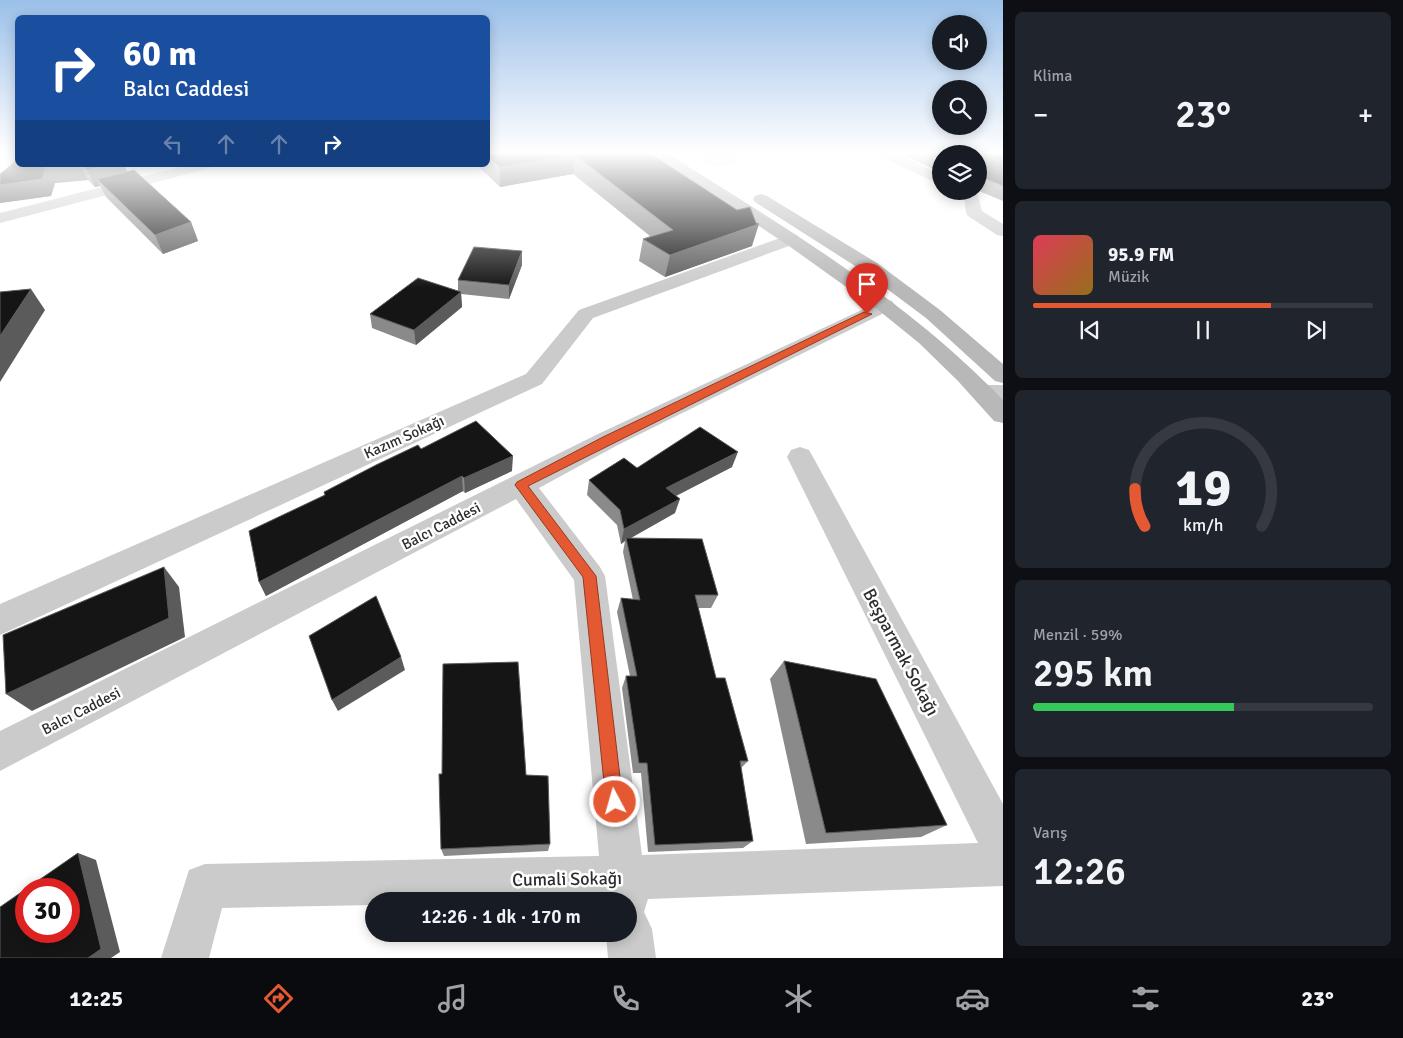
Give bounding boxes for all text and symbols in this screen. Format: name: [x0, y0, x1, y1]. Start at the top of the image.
map controls: [932, 15, 987, 200]
button: sound: [932, 15, 987, 70]
text: 60 m: [123, 32, 197, 75]
icon: right: [40, 35, 105, 100]
text: Klima: [1033, 66, 1072, 86]
text: Balcı Caddesi: [123, 75, 249, 102]
button: search: [932, 80, 987, 135]
text: 23°: [1175, 91, 1231, 138]
text: −: [1033, 98, 1048, 132]
text: +: [1358, 98, 1373, 132]
icon: left: [159, 130, 187, 158]
icon: ahead: [212, 130, 240, 158]
icon: ahead: [265, 130, 293, 158]
icon: right: [318, 130, 346, 158]
button: layers: [932, 145, 987, 200]
text: 95.9 FM: [1108, 243, 1174, 267]
pin: [846, 263, 888, 314]
text: Müzik: [1108, 267, 1149, 287]
icon: arrive: [853, 270, 881, 298]
icon: previous: [1076, 316, 1104, 344]
icon: pause: [1189, 316, 1217, 344]
icon: next: [1302, 316, 1330, 344]
street label: Kazım Sokağı: [361, 411, 447, 463]
text: 19: [1175, 456, 1231, 520]
street label: Balcı Caddesi: [399, 498, 483, 554]
text: km/h: [1183, 514, 1223, 536]
street label: Beşparmak Sokağı: [858, 584, 944, 720]
text: Menzil · 59%: [1033, 625, 1123, 645]
text: 295 km: [1033, 650, 1153, 697]
street label: Balcı Caddesi: [39, 683, 123, 739]
position arrow: [588, 775, 640, 827]
text: Varış: [1033, 823, 1067, 843]
text: 12:26: [1033, 848, 1126, 895]
street label: Cumali Sokağı: [512, 867, 622, 891]
speed limit sign: 30: [15, 878, 80, 943]
text: 12:26 · 1 dk · 170 m: [421, 905, 581, 929]
icon: directions: [261, 981, 296, 1016]
icon: music: [435, 981, 470, 1016]
icon: phone: [608, 981, 643, 1016]
icon: climate: [781, 981, 816, 1016]
icon: car: [955, 981, 990, 1016]
icon: filters: [1128, 981, 1163, 1016]
text: 12:25: [69, 985, 123, 1012]
text: 23°: [1301, 985, 1334, 1012]

